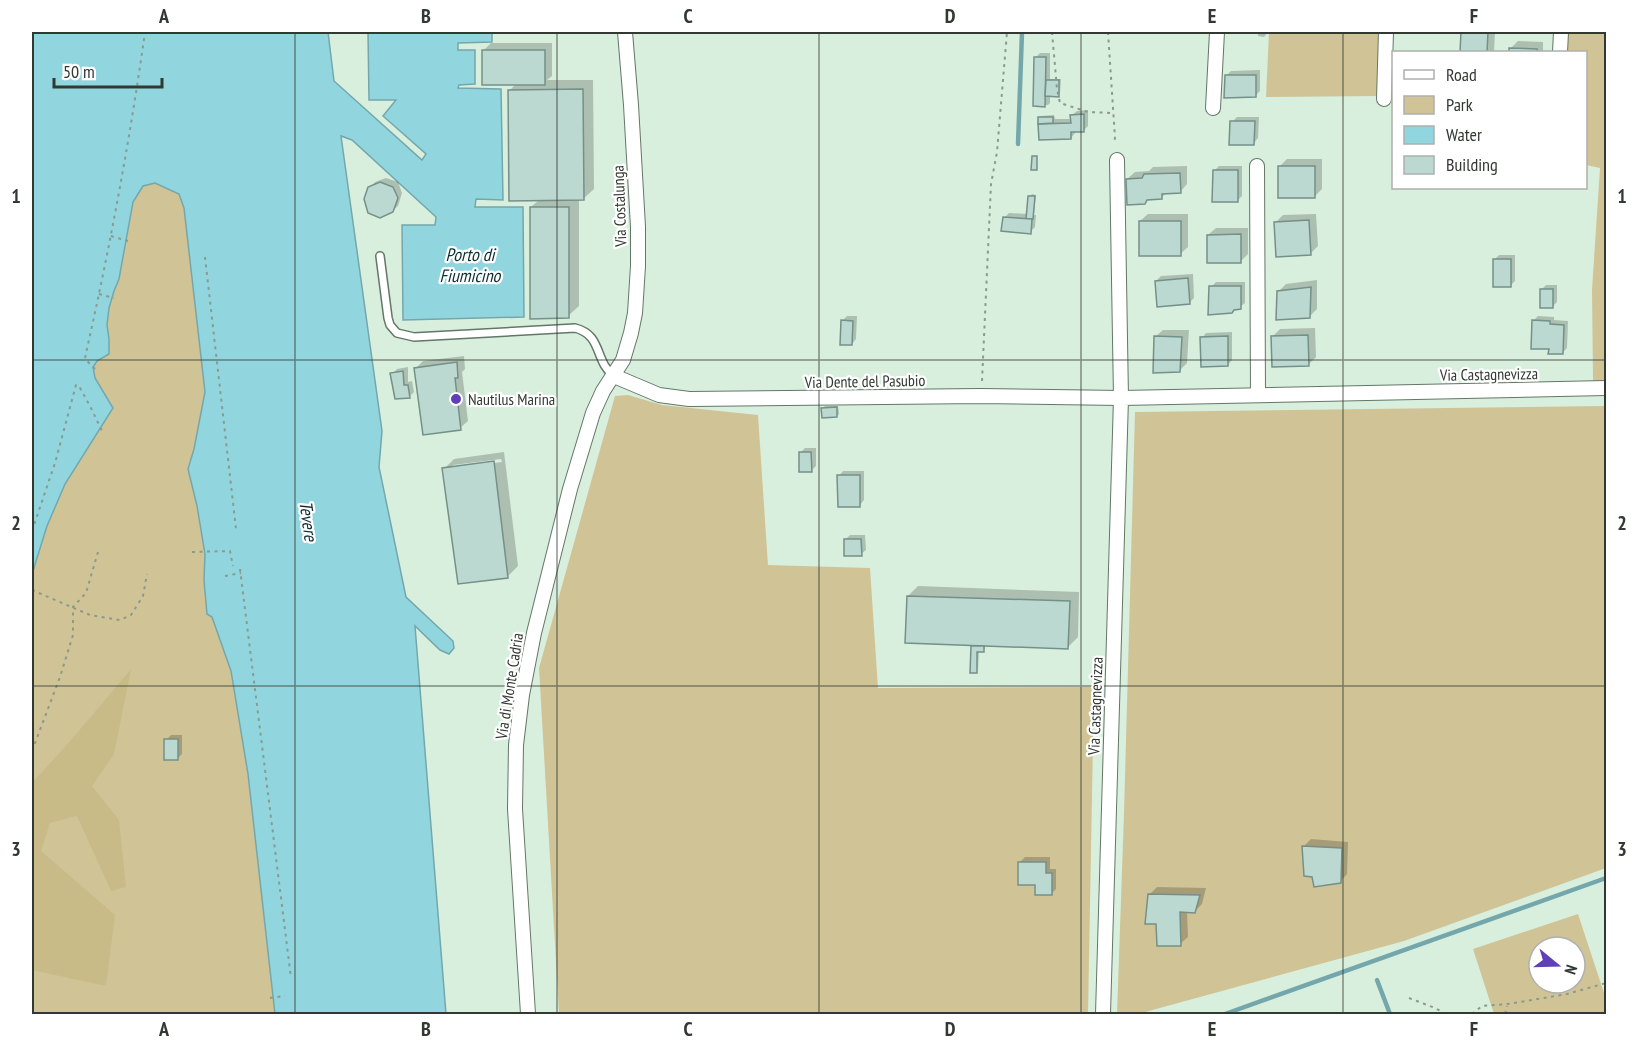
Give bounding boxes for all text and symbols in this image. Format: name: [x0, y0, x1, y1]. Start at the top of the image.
text: A: [158, 3, 170, 29]
text: B: [421, 3, 431, 29]
text: C: [683, 3, 693, 29]
text: D: [945, 3, 956, 29]
text: E: [1208, 3, 1216, 29]
text: F: [1470, 3, 1478, 29]
scale bar: [54, 51, 162, 89]
legend: [1392, 51, 1587, 189]
text: 50 m: [63, 60, 95, 83]
text: Road: [1446, 63, 1477, 86]
text: Park: [1446, 93, 1473, 116]
text: Water: [1446, 123, 1482, 146]
text: Building: [1446, 153, 1498, 176]
street label: Via Costalunga: [608, 165, 630, 248]
text: 1: [11, 183, 21, 209]
text: 1: [1617, 183, 1627, 209]
water label: Porto di Fiumicino: [440, 243, 502, 287]
street label: Via Castagnevizza: [1439, 363, 1538, 385]
street label: Via Dente del Pasubio: [804, 370, 925, 392]
place label: Nautilus Marina: [468, 389, 555, 409]
marker: Nautilus Marina: [449, 392, 463, 406]
water label: Tevere: [294, 499, 323, 544]
text: 2: [11, 510, 21, 536]
text: 2: [1617, 510, 1627, 536]
street label: Via di Monte Cadria: [491, 631, 527, 742]
street label: Via Castagnevizza: [1083, 657, 1107, 756]
text: 3: [11, 836, 21, 862]
text: 3: [1617, 836, 1627, 862]
north arrow: [1527, 935, 1587, 995]
text: N: [1560, 963, 1582, 977]
text: A: [158, 1016, 170, 1042]
text: B: [421, 1016, 431, 1042]
text: C: [683, 1016, 693, 1042]
text: D: [945, 1016, 956, 1042]
text: E: [1208, 1016, 1216, 1042]
text: F: [1470, 1016, 1478, 1042]

